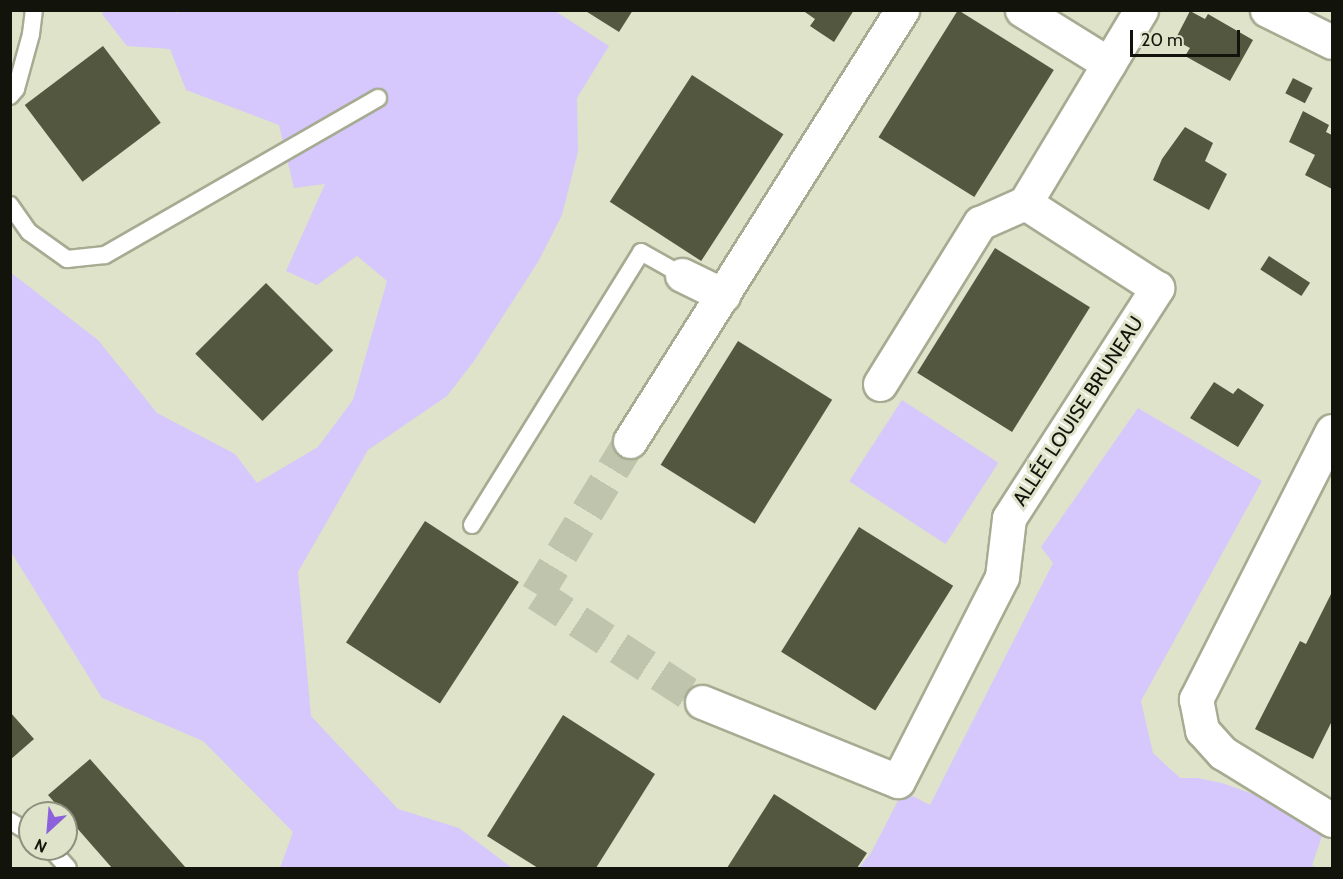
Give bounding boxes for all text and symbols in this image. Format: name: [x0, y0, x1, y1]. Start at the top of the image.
scale bar: [1133, 18, 1242, 56]
text: 20 m: [1141, 29, 1183, 51]
street label: ALLÉE LOUISE BRUNEAU: [1008, 312, 1148, 510]
north arrow: [18, 801, 78, 861]
text: N: [32, 835, 50, 857]

